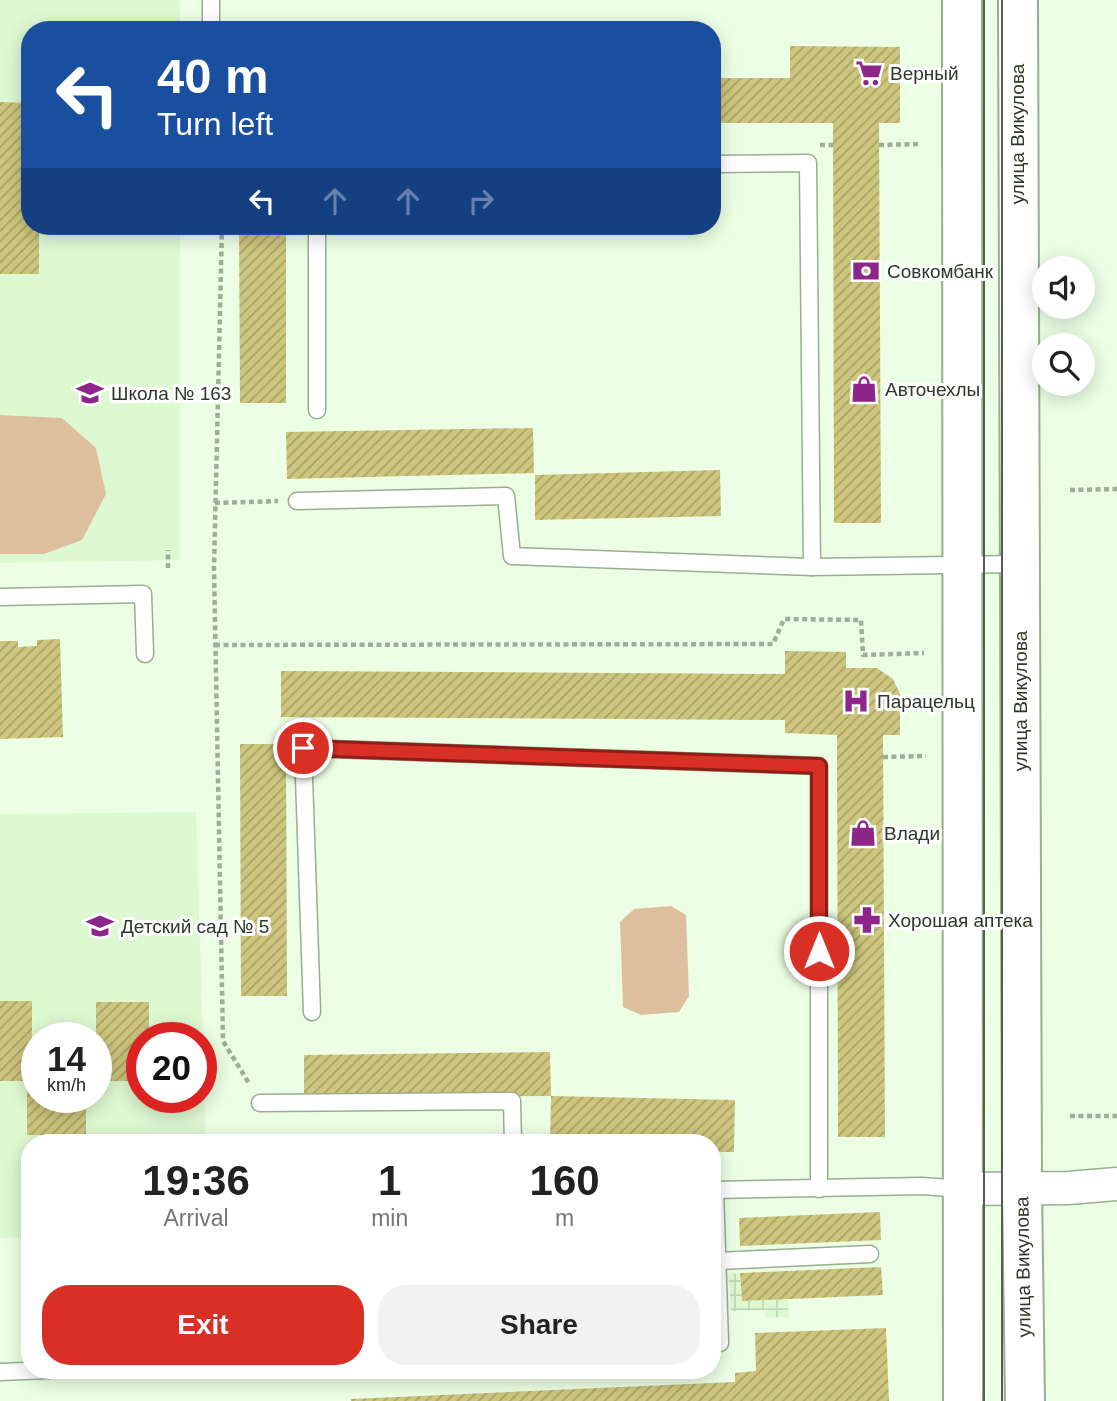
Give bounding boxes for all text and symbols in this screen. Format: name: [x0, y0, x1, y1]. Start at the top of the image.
icon: left: [42, 49, 133, 140]
text: 40 m: [157, 49, 269, 103]
supermarket icon: Верный: [854, 58, 884, 88]
place label: Верный: [890, 63, 959, 84]
street label: улица Викулова: [1007, 63, 1028, 204]
text: Turn left: [157, 106, 273, 142]
icon: left: [243, 182, 281, 220]
icon: ahead: [316, 182, 354, 220]
icon: ahead: [389, 182, 427, 220]
icon: right: [462, 182, 500, 220]
bank icon: Совкомбанк: [851, 256, 881, 286]
map controls: [1032, 256, 1095, 396]
button: sound: [1032, 256, 1095, 319]
place label: Совкомбанк: [887, 261, 994, 282]
button: search: [1032, 333, 1095, 396]
shop icon: Авточехлы: [849, 374, 879, 404]
school or university icon: Школа № 163: [75, 378, 105, 408]
place label: Авточехлы: [885, 379, 980, 400]
place label: Школа № 163: [111, 383, 231, 404]
street label: улица Викулова: [1010, 630, 1031, 771]
hospital icon: Парацельц: [841, 686, 871, 716]
place label: Парацельц: [877, 691, 975, 712]
pin: [273, 718, 333, 778]
icon: arrive: [284, 729, 322, 767]
shop icon: Влади: [848, 818, 878, 848]
place label: Влади: [884, 823, 940, 844]
pharmacy icon: Хорошая аптека: [852, 905, 882, 935]
place label: Хорошая аптека: [888, 910, 1033, 931]
school or university icon: Детский сад № 5: [85, 911, 115, 941]
position arrow: [782, 914, 856, 988]
place label: Детский сад № 5: [121, 916, 269, 937]
speed limit sign: 20: [126, 1022, 217, 1113]
text: 14: [47, 1039, 86, 1078]
text: km/h: [47, 1075, 86, 1095]
text: 19:36: [142, 1157, 250, 1204]
text: 1: [378, 1157, 401, 1204]
text: 160: [530, 1157, 600, 1204]
street label: улица Викулова: [1011, 1196, 1035, 1338]
text: Arrival: [163, 1205, 229, 1231]
text: min: [371, 1205, 408, 1231]
text: m: [555, 1205, 574, 1231]
button: Exit: [42, 1285, 364, 1365]
button: Share: [378, 1285, 700, 1365]

